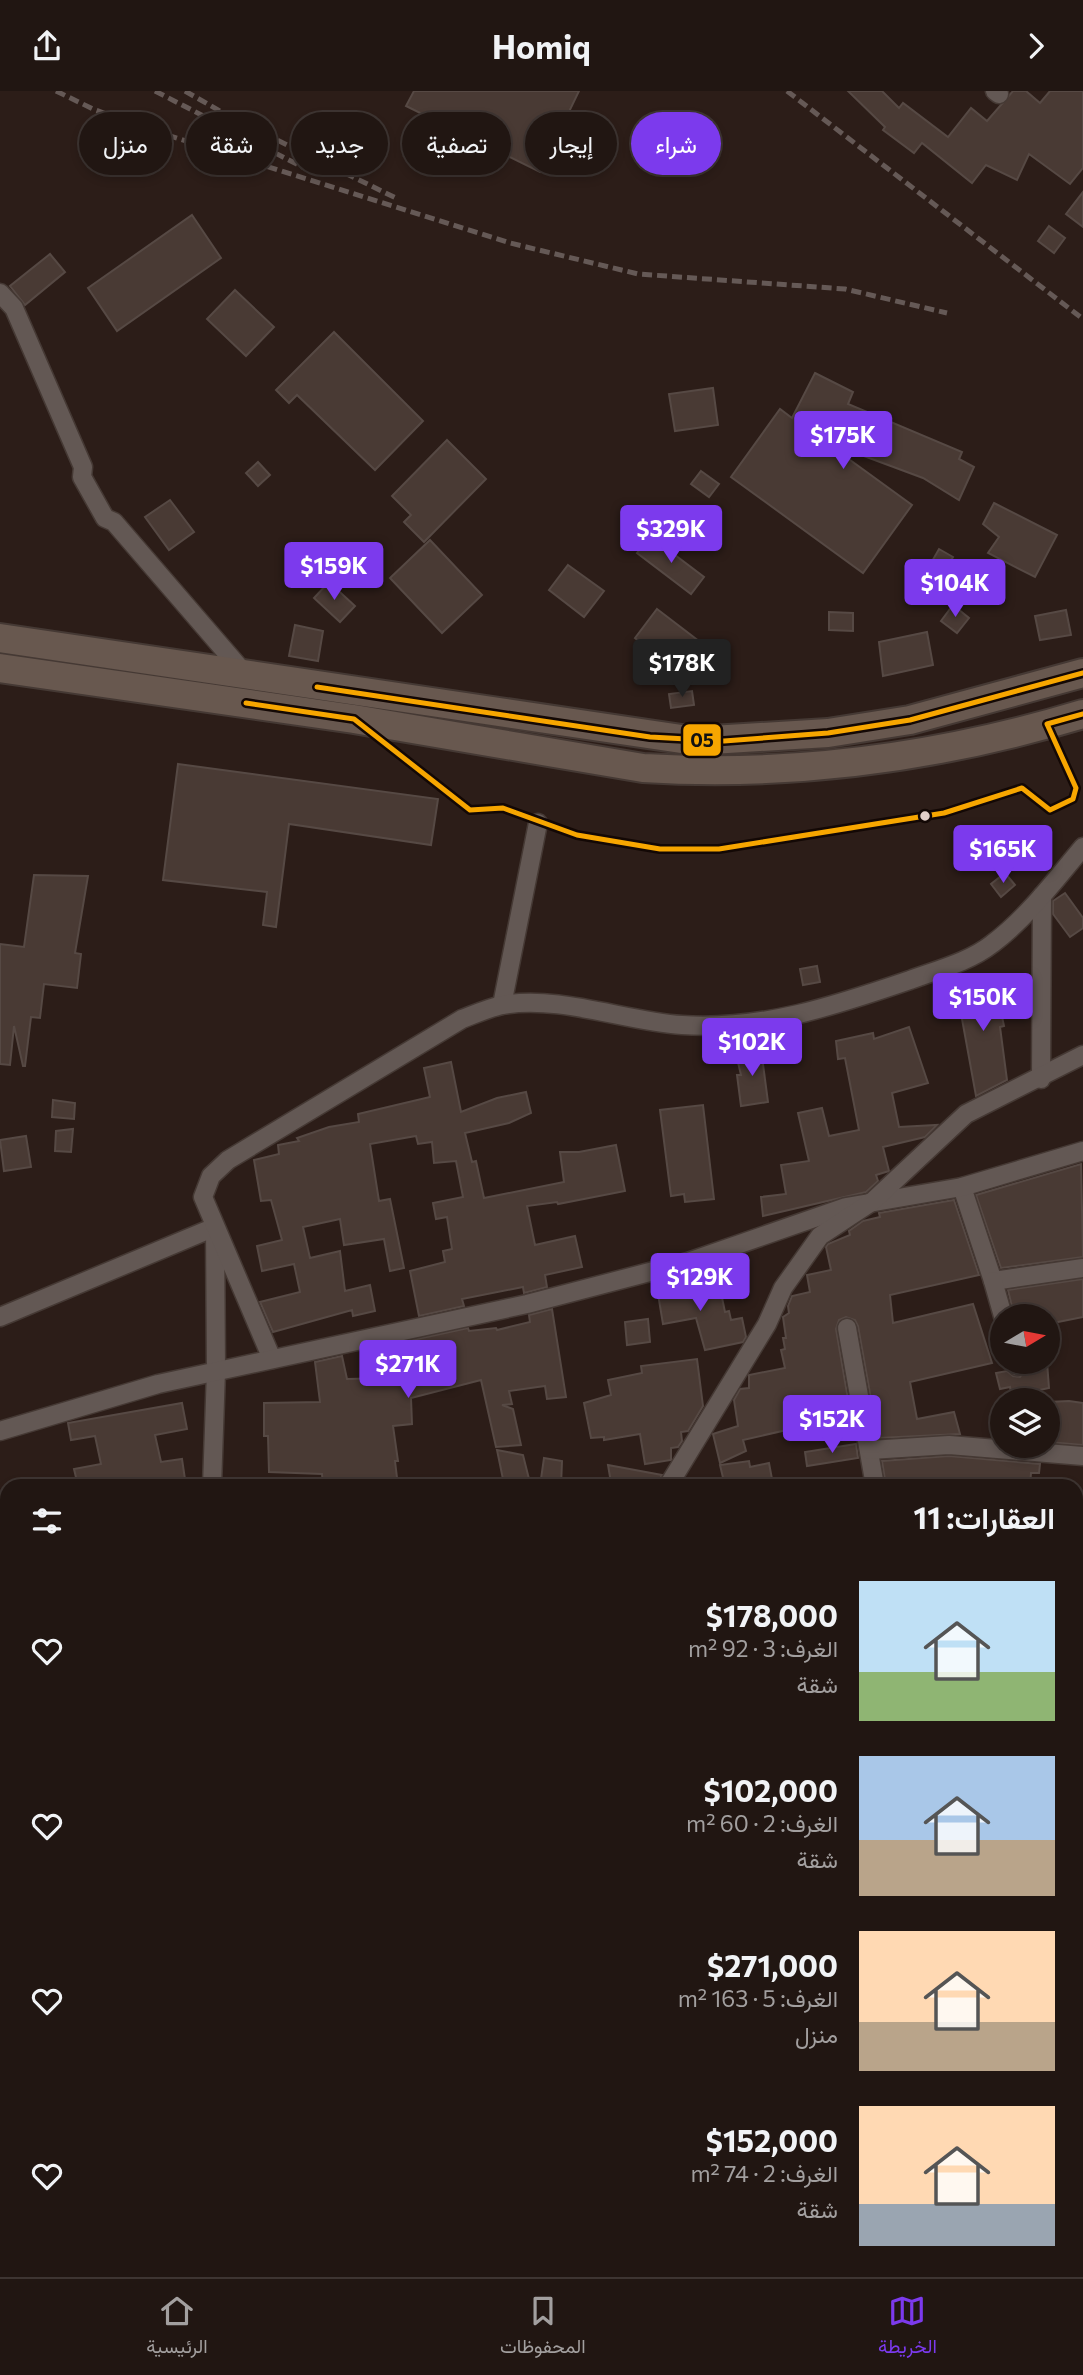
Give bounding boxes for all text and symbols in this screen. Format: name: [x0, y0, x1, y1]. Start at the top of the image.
text: Homiq: [492, 26, 591, 66]
icon: share: [28, 27, 66, 65]
icon: forward: [1017, 27, 1055, 65]
chip: منزل: [79, 112, 172, 175]
chip: شقة: [186, 112, 277, 175]
chip: جديد: [291, 112, 388, 175]
chip: تصفية: [402, 112, 511, 175]
chip: إيجار: [525, 112, 617, 175]
chip: شراء: [631, 112, 721, 175]
pin: $175K: [794, 411, 892, 471]
text: $175K: [810, 420, 876, 448]
pin: $329K: [622, 505, 720, 565]
text: $329K: [636, 514, 706, 542]
pin: $159K: [285, 543, 383, 602]
text: $159K: [300, 551, 368, 579]
pin: $104K: [906, 559, 1004, 619]
text: $104K: [920, 568, 990, 596]
pin: $178K: [633, 639, 731, 699]
text: $178K: [649, 648, 715, 676]
line badge: 05: [682, 723, 722, 757]
text: 05: [690, 728, 714, 751]
unlabelled marker: [918, 809, 932, 823]
pin: $165K: [954, 825, 1052, 885]
text: $165K: [969, 834, 1037, 862]
pin: $150K: [934, 974, 1032, 1033]
text: $150K: [949, 982, 1017, 1010]
pin: $102K: [703, 1019, 801, 1078]
text: $102K: [718, 1027, 786, 1055]
pin: $129K: [651, 1253, 749, 1313]
text: $129K: [667, 1262, 733, 1290]
north arrow: [990, 1304, 1060, 1374]
map controls: [990, 1304, 1060, 1458]
pin: $271K: [359, 1341, 457, 1400]
text: $271K: [375, 1349, 441, 1377]
button: layers: [990, 1388, 1060, 1458]
pin: $152K: [783, 1395, 881, 1455]
text: $152K: [799, 1404, 865, 1432]
text: العقارات: 11: [914, 1498, 1055, 1535]
icon: filters: [28, 1502, 66, 1540]
text: $178,000: [706, 1596, 838, 1633]
icon: home: [915, 1609, 999, 1693]
icon: heart: [28, 1632, 66, 1670]
text: الغرف: 3 · 92 m²: [688, 1634, 838, 1662]
text: شقة: [796, 1670, 838, 1698]
text: $102,000: [703, 1771, 838, 1808]
icon: home: [915, 1784, 999, 1868]
icon: heart: [28, 1807, 66, 1845]
text: الغرف: 2 · 60 m²: [686, 1809, 838, 1837]
text: شقة: [796, 1845, 838, 1873]
text: $271,000: [707, 1946, 838, 1983]
icon: home: [915, 1959, 999, 2043]
icon: heart: [28, 1982, 66, 2020]
text: الغرف: 5 · 163 m²: [678, 1984, 838, 2012]
text: منزل: [795, 2020, 838, 2048]
text: $152,000: [706, 2121, 838, 2158]
icon: home: [915, 2134, 999, 2218]
icon: heart: [28, 2157, 66, 2195]
text: الغرف: 2 · 74 m²: [690, 2159, 838, 2187]
text: شقة: [796, 2195, 838, 2223]
tab: الرئيسية: [146, 2292, 208, 2363]
tab: المحفوظات: [500, 2292, 586, 2363]
tab: الخريطة: [878, 2292, 937, 2363]

